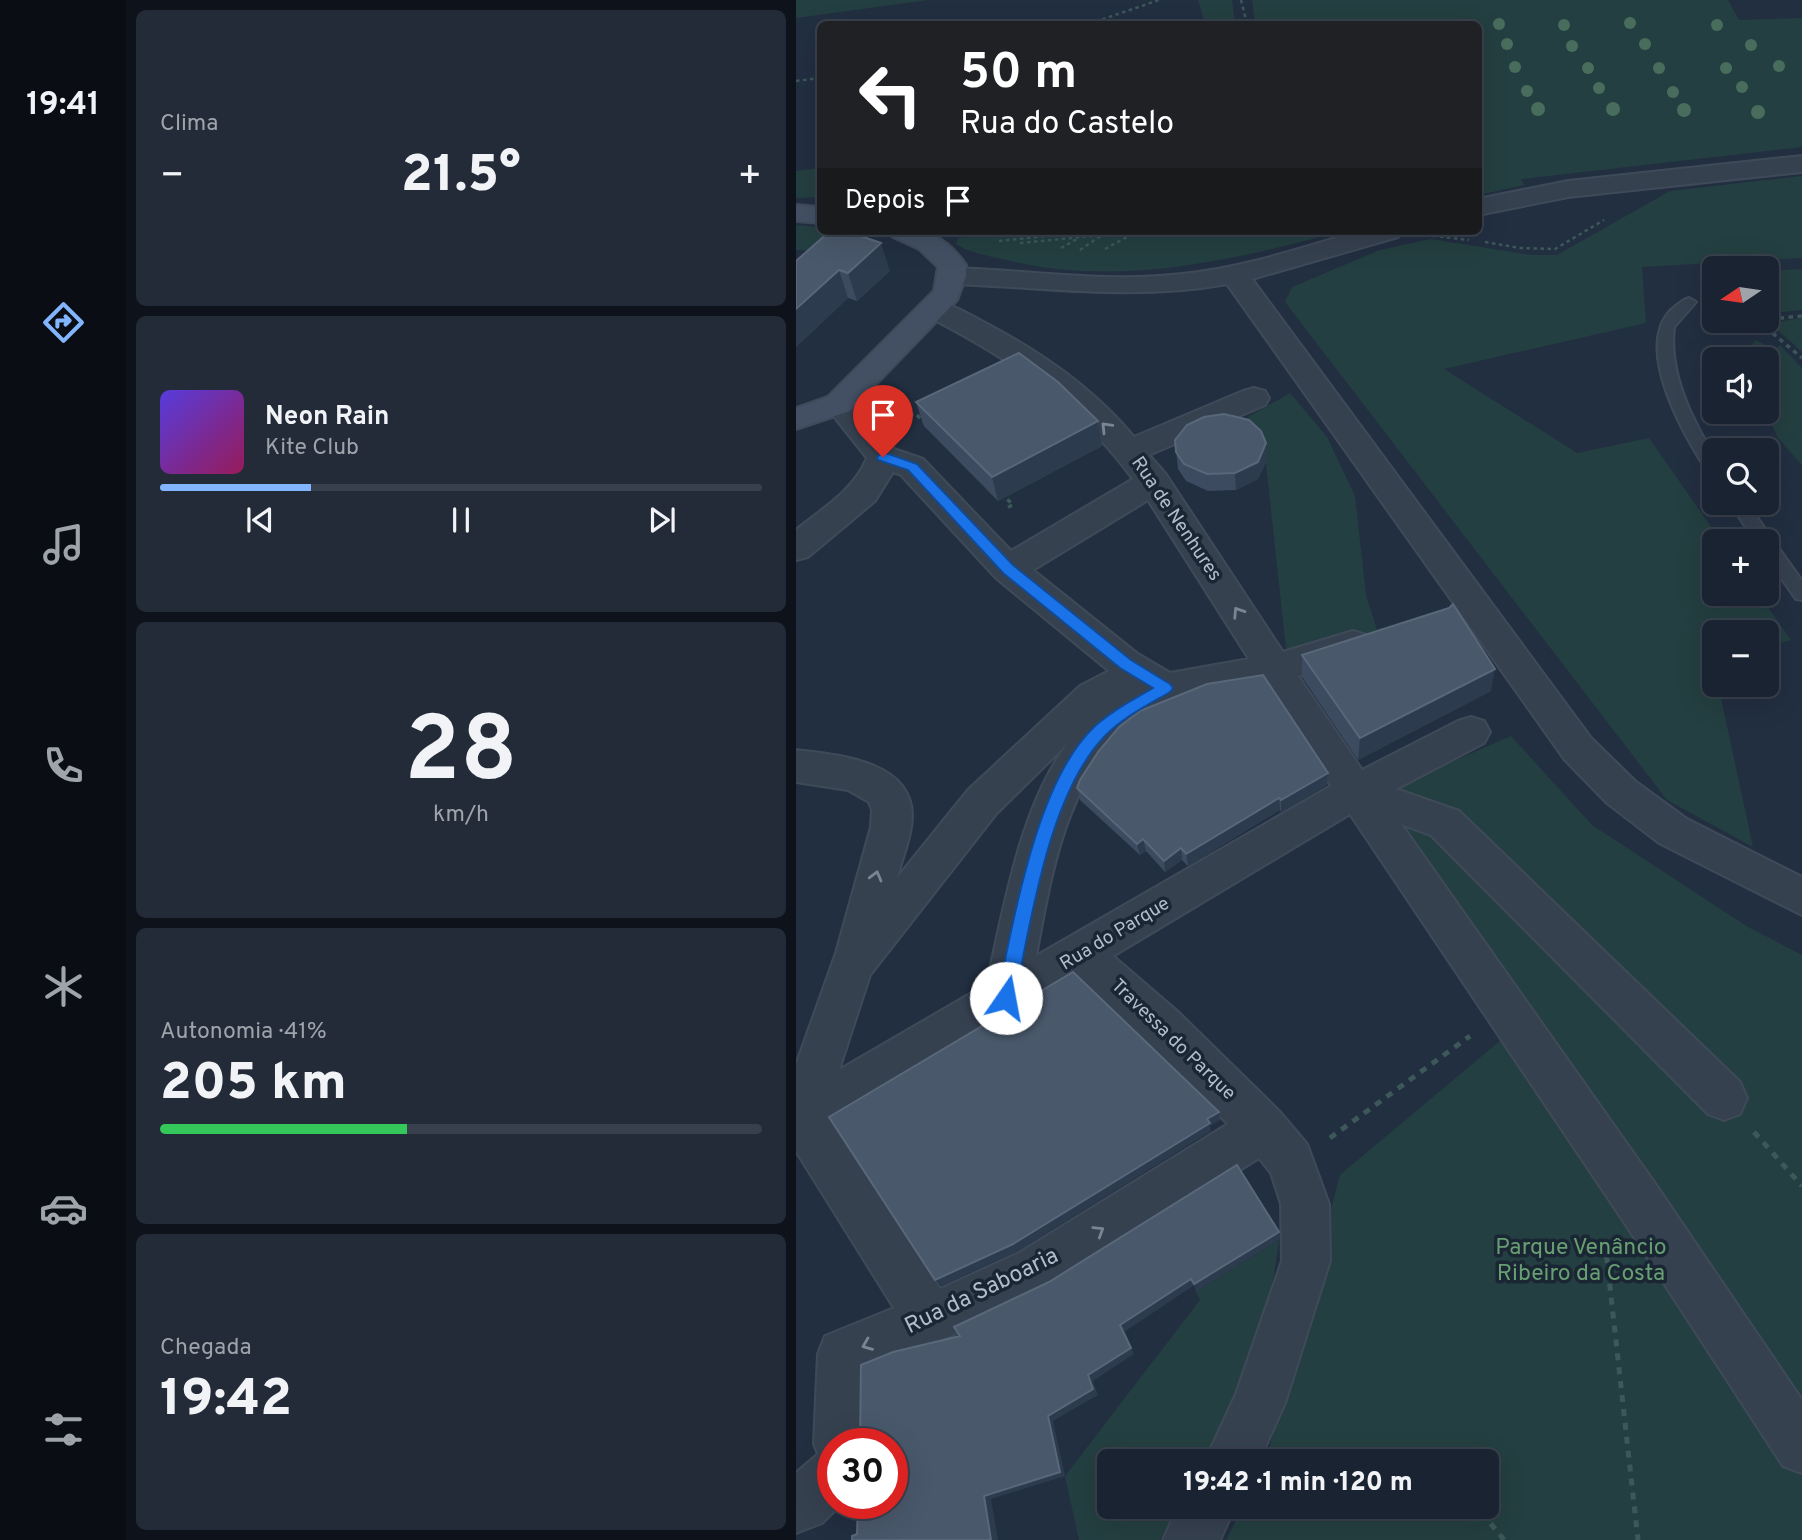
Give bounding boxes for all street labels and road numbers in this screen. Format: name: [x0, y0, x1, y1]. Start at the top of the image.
street label: Rua de Nenhures: [1126, 452, 1226, 586]
street label: Rua do Parque: [1056, 892, 1174, 976]
street label: Travessa do Parque: [1106, 974, 1240, 1106]
street label: Rua da Saboaria: [900, 1242, 1064, 1342]

